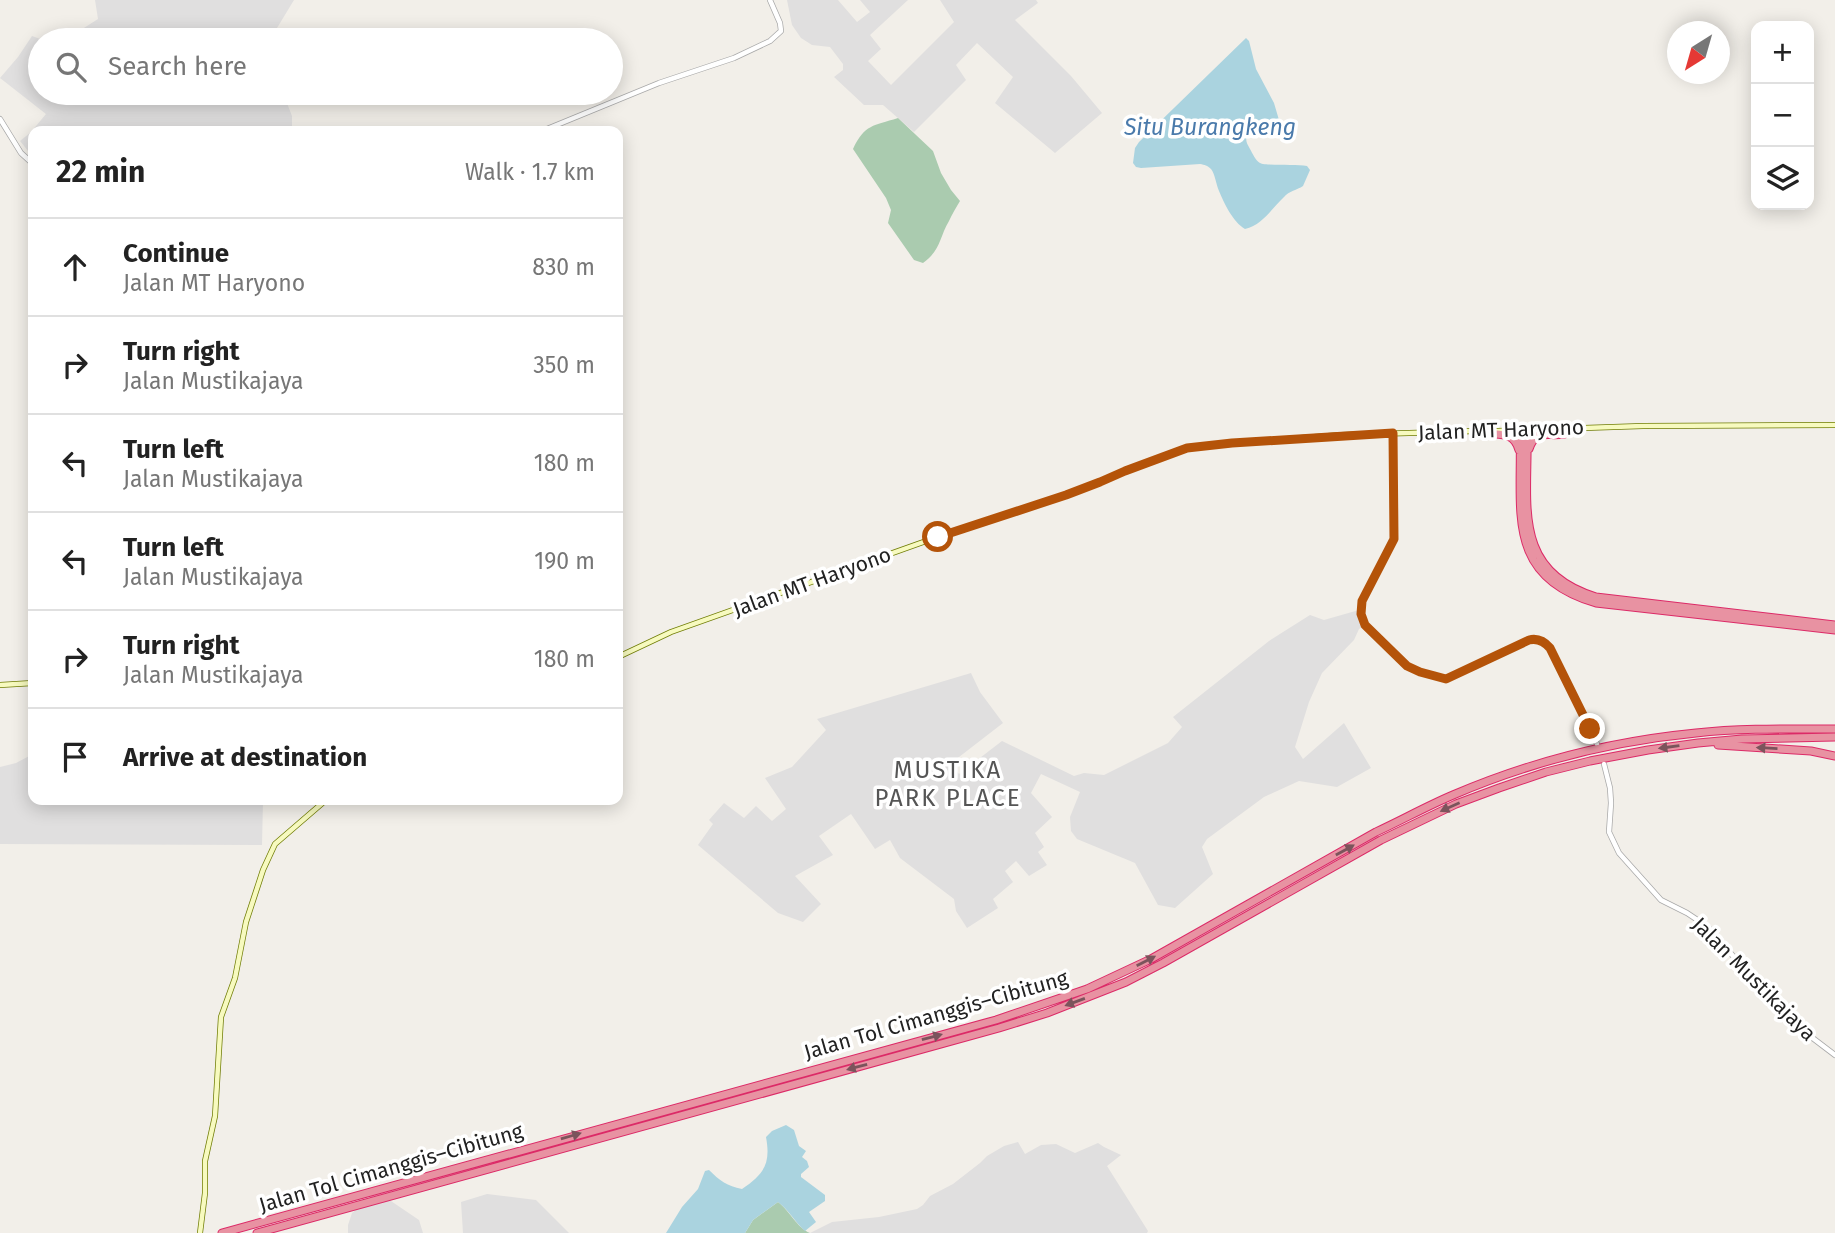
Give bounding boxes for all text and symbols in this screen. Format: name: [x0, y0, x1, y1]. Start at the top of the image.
north arrow: [1667, 21, 1730, 84]
map controls: [1751, 21, 1814, 210]
button: +: [1751, 21, 1814, 84]
search box: [28, 28, 623, 105]
icon: search: [52, 48, 90, 86]
text: Search here: [108, 51, 247, 82]
button: −: [1751, 84, 1814, 147]
water label: Situ Burangkeng: [1123, 113, 1296, 141]
button: layers: [1751, 147, 1814, 210]
text: 22 min: [56, 154, 145, 190]
text: Walk · 1.7 km: [465, 158, 595, 186]
text: Continue: [123, 238, 229, 269]
icon: ahead: [56, 248, 94, 286]
text: 830 m: [532, 253, 595, 281]
text: Jalan MT Haryono: [123, 269, 305, 297]
text: Turn right: [123, 336, 240, 367]
icon: right: [56, 346, 94, 384]
text: 350 m: [533, 351, 595, 379]
text: Jalan Mustikajaya: [123, 367, 304, 395]
street label: Jalan MT Haryono: [1417, 414, 1585, 446]
text: Turn left: [123, 434, 224, 465]
icon: left: [56, 444, 94, 482]
text: 180 m: [534, 449, 595, 477]
text: Jalan Mustikajaya: [123, 465, 304, 493]
route start: [922, 521, 953, 552]
text: Turn left: [123, 532, 224, 563]
street label: Jalan MT Haryono: [729, 541, 895, 623]
icon: left: [56, 542, 94, 580]
text: 190 m: [534, 547, 595, 575]
text: Jalan Mustikajaya: [123, 563, 304, 591]
text: Turn right: [123, 630, 240, 661]
icon: right: [56, 640, 94, 678]
text: 180 m: [534, 645, 595, 673]
text: Jalan Mustikajaya: [123, 661, 304, 689]
route end: [1574, 713, 1605, 744]
icon: arrive: [56, 738, 94, 776]
text: Arrive at destination: [123, 742, 367, 773]
one-way arrow: [1658, 742, 1680, 753]
one-way arrow: [1756, 743, 1778, 754]
district label: MUSTIKA PARK PLACE: [875, 756, 1021, 812]
one-way arrow: [1440, 802, 1461, 813]
one-way arrow: [1335, 844, 1354, 856]
street label: Jalan Mustikajaya: [1687, 912, 1821, 1046]
one-way arrow: [1136, 956, 1156, 967]
street label: Jalan Tol Cimanggis–Cibitung: [801, 965, 1071, 1065]
one-way arrow: [1065, 997, 1086, 1008]
one-way arrow: [922, 1031, 944, 1042]
one-way arrow: [846, 1062, 868, 1073]
street label: Jalan Tol Cimanggis–Cibitung: [256, 1118, 526, 1218]
one-way arrow: [560, 1130, 582, 1141]

